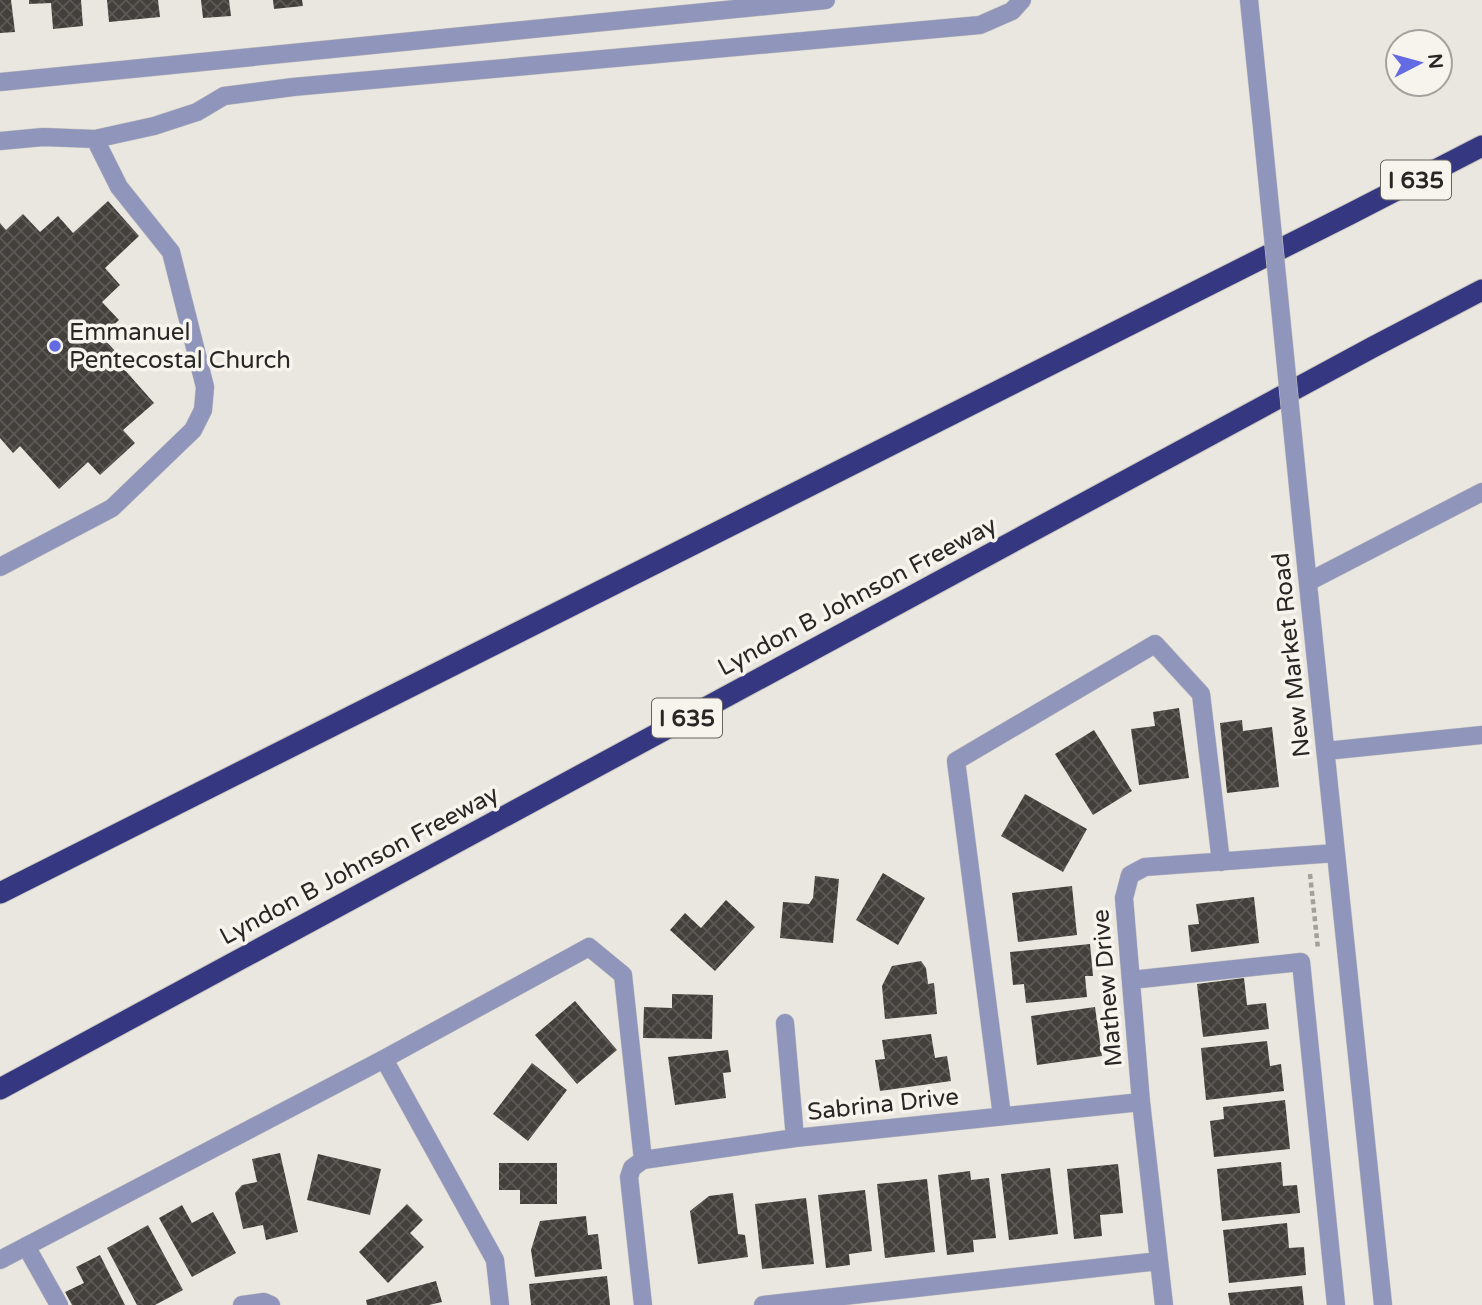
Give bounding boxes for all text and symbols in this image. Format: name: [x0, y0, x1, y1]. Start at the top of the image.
north arrow: [1384, 28, 1454, 98]
text: N: [1423, 53, 1447, 70]
road number: I 635: [1381, 160, 1451, 200]
place label: Emmanuel Pentecostal Church: [69, 318, 291, 375]
marker: Emmanuel Pentecostal Church: [47, 338, 63, 354]
street label: Lyndon B Johnson Freeway: [713, 510, 1002, 682]
street label: New Market Road: [1266, 551, 1317, 759]
road number: I 635: [652, 698, 722, 738]
street label: Lyndon B Johnson Freeway: [215, 779, 504, 951]
street label: Mathew Drive: [1086, 908, 1129, 1068]
street label: Sabrina Drive: [806, 1082, 960, 1127]

